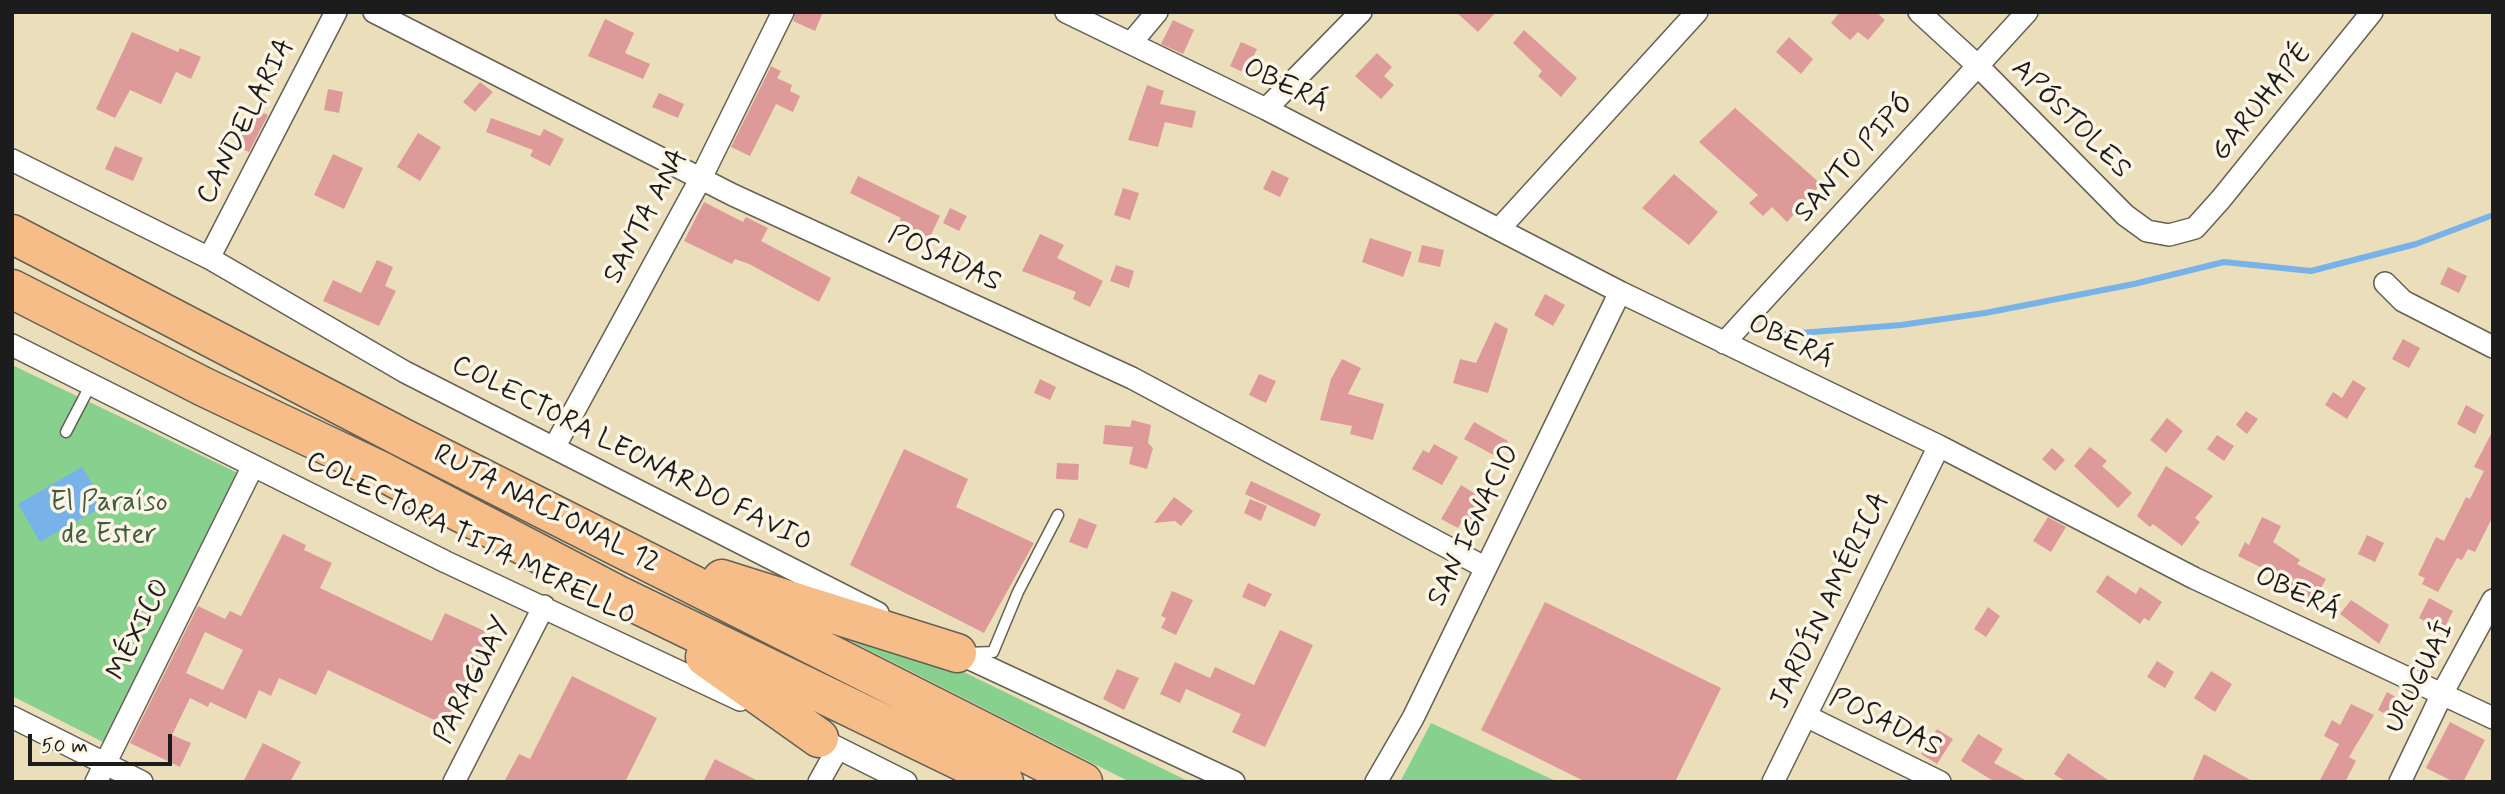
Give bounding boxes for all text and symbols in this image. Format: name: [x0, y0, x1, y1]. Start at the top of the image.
street label: CANDELARIA: [191, 34, 303, 210]
street label: GARUHAPÉ: [2205, 37, 2321, 169]
street label: OBERÁ: [1237, 52, 1333, 122]
street label: APÓSTOLES: [2003, 53, 2137, 187]
street label: SANTO PIPÓ: [1789, 88, 1921, 230]
street label: SANTA ANA: [597, 144, 697, 290]
street label: POSADAS: [882, 219, 1006, 301]
street label: OBERÁ: [1742, 308, 1838, 378]
street label: COLECTORA LEONARDO FAVIO: [445, 349, 817, 561]
street label: RUTA NACIONAL 12: [427, 438, 665, 582]
street label: SAN IGNACIO: [1421, 440, 1529, 612]
street label: COLECTORA TITA MERELLO: [300, 445, 640, 635]
park label: El Paraíso de Ester: [50, 487, 168, 553]
street label: JARDÍN AMÉRICA: [1764, 487, 1898, 715]
street label: OBERÁ: [2249, 561, 2345, 629]
street label: MÉXICO: [101, 574, 179, 686]
street label: PARAGUAY: [428, 612, 520, 750]
street label: URUGUAÍ: [2379, 616, 2463, 740]
street label: POSADAS: [1823, 682, 1947, 766]
scale bar: [32, 720, 175, 764]
text: 50 m: [41, 732, 88, 760]

